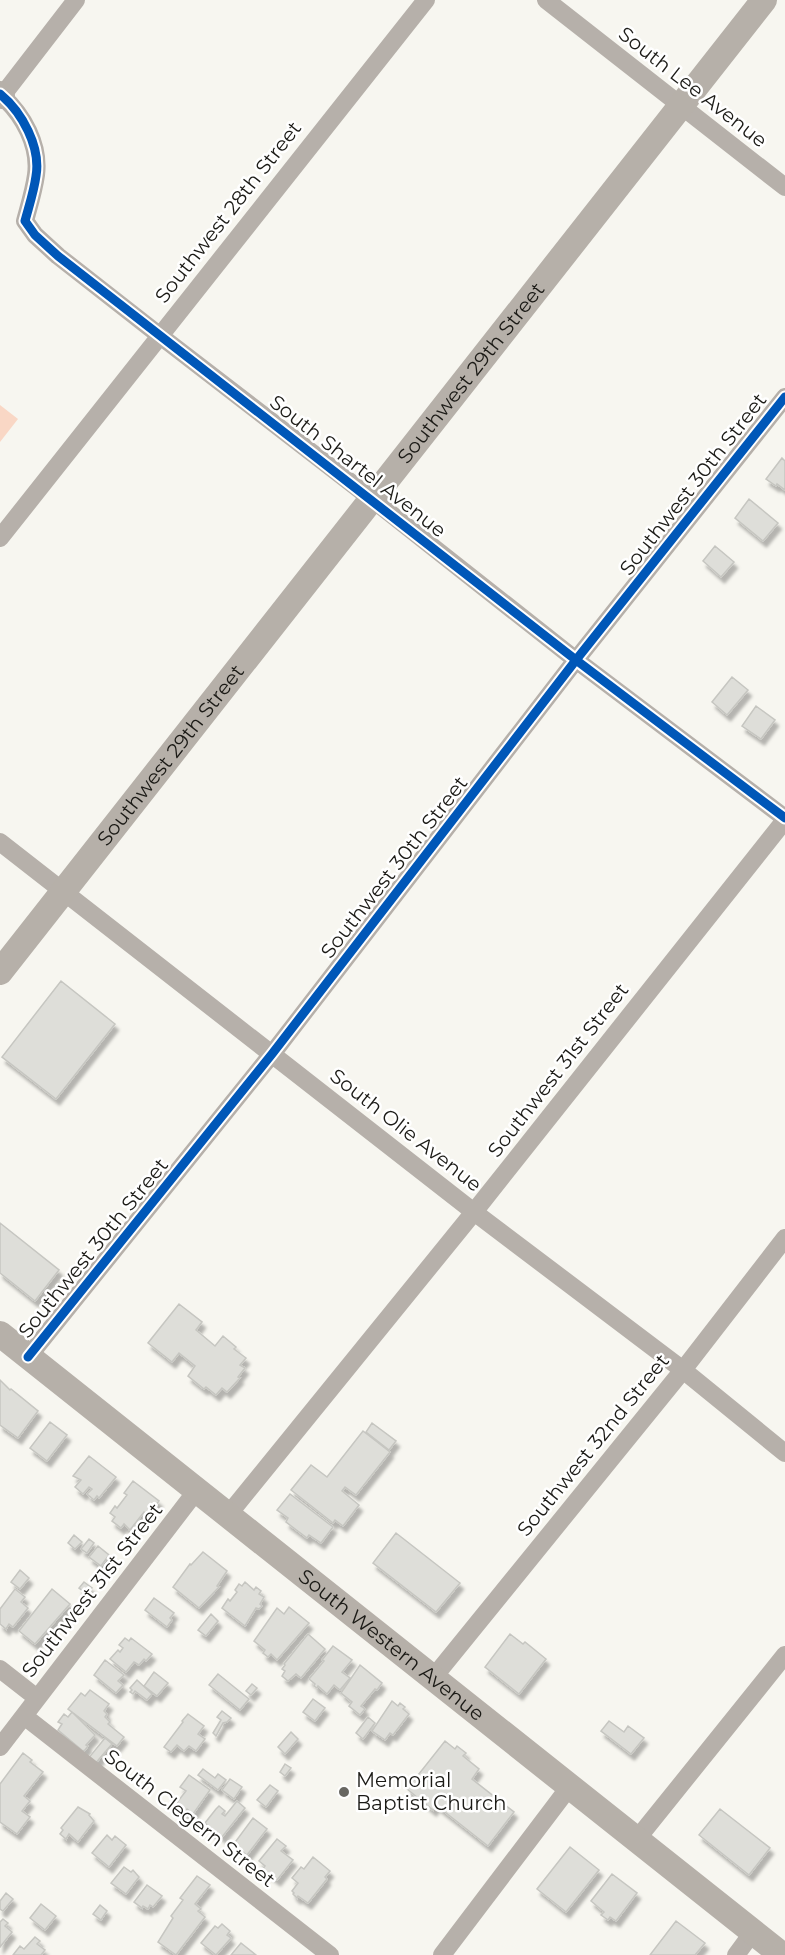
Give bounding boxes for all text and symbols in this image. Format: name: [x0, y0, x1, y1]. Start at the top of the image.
street label: South Lee Avenue: [614, 22, 772, 152]
street label: Southwest 28th Street: [150, 116, 306, 308]
street label: Southwest 29th Street: [392, 278, 549, 468]
street label: Southwest 30th Street: [615, 388, 771, 580]
street label: South Shartel Avenue: [265, 390, 451, 542]
street label: Southwest 29th Street: [92, 660, 249, 850]
street label: Southwest 30th Street: [316, 771, 472, 963]
street label: Southwest 31st Street: [483, 978, 633, 1162]
street label: South Olie Avenue: [326, 1063, 486, 1197]
street label: Southwest 30th Street: [13, 1153, 173, 1343]
street label: Southwest 32nd Street: [512, 1349, 674, 1541]
street label: Southwest 31st Street: [17, 1498, 167, 1682]
street label: South Western Avenue: [294, 1564, 489, 1726]
street label: South Clegern Street: [100, 1744, 280, 1892]
place label: Memorial Baptist Church: [356, 1768, 507, 1815]
marker: Memorial Baptist Church: [337, 1785, 351, 1799]

